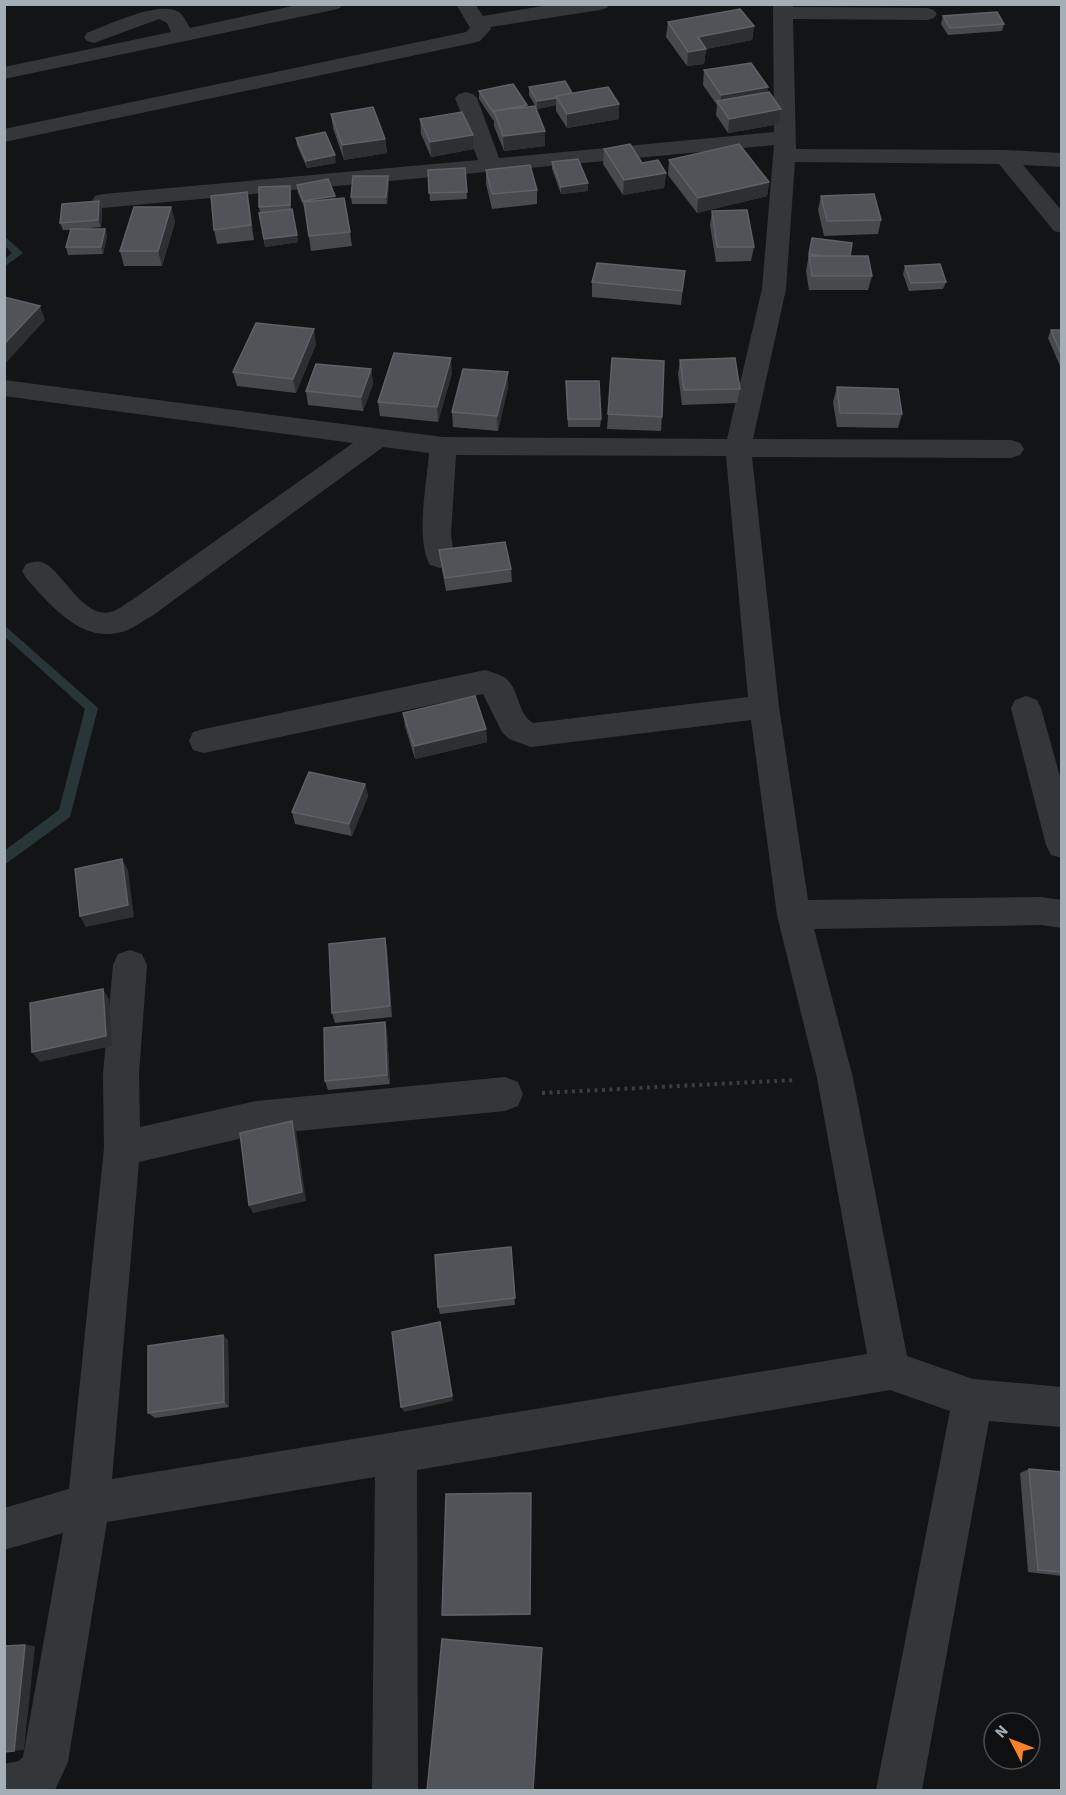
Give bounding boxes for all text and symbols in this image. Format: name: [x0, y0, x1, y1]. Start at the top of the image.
north arrow: [982, 1711, 1042, 1771]
text: N: [990, 1720, 1013, 1743]

